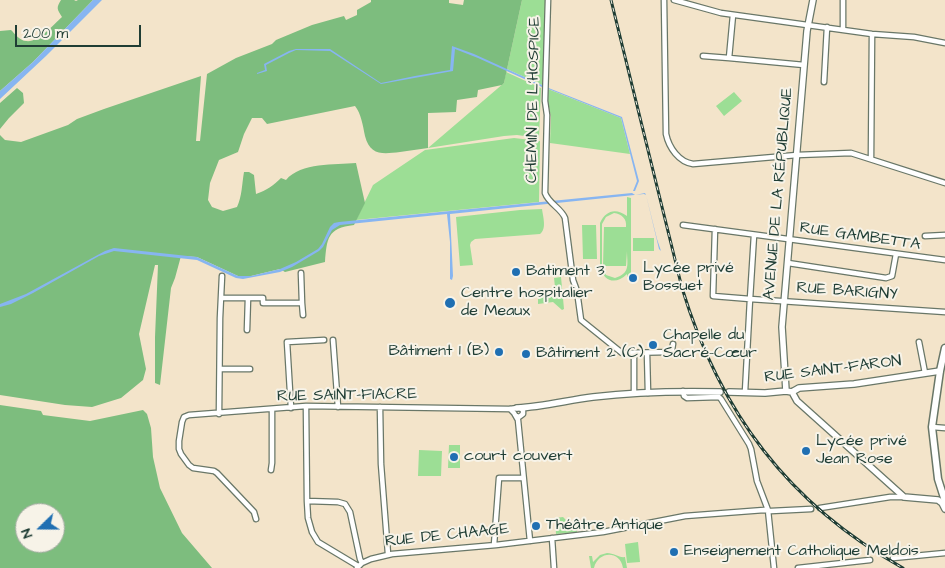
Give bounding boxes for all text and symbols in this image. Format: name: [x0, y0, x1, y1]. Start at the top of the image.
scale bar: [18, 15, 144, 47]
street label: CHEMIN DE L'HOSPICE: [523, 17, 545, 183]
text: 200 m: [23, 23, 68, 44]
street label: AVENUE DE LA RÉPUBLIQUE: [760, 87, 798, 301]
street label: RUE GAMBETTA: [798, 219, 922, 255]
place label: Lycée privé Bossuet: [643, 259, 734, 297]
place label: Batiment 3: [526, 262, 605, 282]
marker: Batiment 3: [510, 266, 522, 278]
marker: Lycée privé Bossuet: [627, 272, 639, 284]
street label: RUE BARIGNY: [796, 279, 898, 305]
place label: Centre hospitalier de Meaux: [461, 284, 593, 322]
marker: Centre hospitalier de Meaux: [443, 296, 457, 310]
place label: Chapelle du Sacré-Cœur: [663, 326, 757, 364]
marker: Chapelle du Sacré-Cœur: [647, 339, 659, 351]
place label: Bâtiment 1 (B): [388, 342, 489, 362]
place label: Bâtiment 2 (C): [536, 344, 644, 364]
marker: Bâtiment 1 (B): [493, 346, 505, 358]
marker: Bâtiment 2 (C): [520, 348, 532, 360]
street label: RUE SAINT-FARON: [764, 352, 902, 388]
street label: RUE SAINT-FIACRE: [277, 385, 417, 407]
place label: Lycée privé Jean Rose: [816, 432, 907, 470]
marker: Lycée privé Jean Rose: [800, 445, 812, 457]
place label: court couvert: [464, 447, 572, 467]
marker: court couvert: [448, 451, 460, 463]
north arrow: [15, 503, 65, 553]
place label: Théâtre Antique: [546, 516, 663, 536]
street label: RUE DE CHAAGE: [384, 520, 510, 552]
marker: Théâtre Antique: [530, 520, 542, 532]
text: N: [16, 525, 38, 541]
place label: Enseignement Catholique Meldois: [684, 542, 919, 562]
marker: Enseignement Catholique Meldois: [668, 546, 680, 558]

